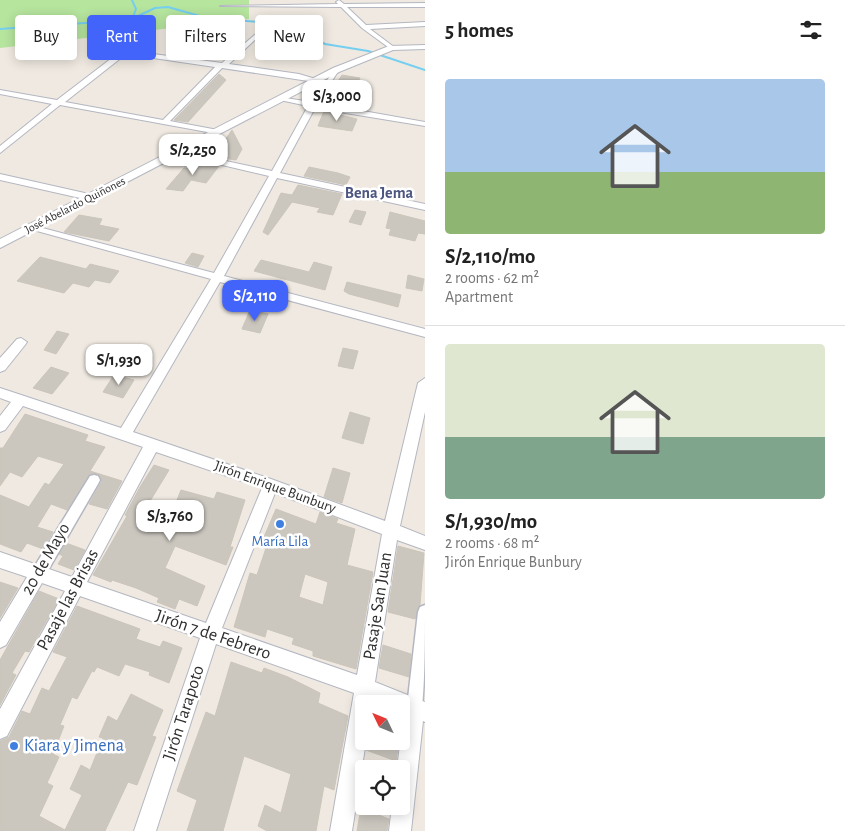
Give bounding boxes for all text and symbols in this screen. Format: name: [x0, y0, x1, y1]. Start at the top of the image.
chip: Buy: [15, 15, 77, 60]
chip: Rent: [87, 15, 156, 60]
chip: Filters: [166, 15, 245, 60]
chip: New: [255, 15, 323, 60]
icon: filters: [797, 16, 825, 44]
text: 5 homes: [445, 20, 514, 41]
pin: S/3,000: [291, 80, 383, 122]
text: S/3,000: [313, 88, 361, 104]
icon: home: [590, 111, 680, 201]
pin: S/2,250: [147, 134, 239, 176]
text: S/2,250: [170, 142, 216, 158]
street label: José Abelardo Quiñones: [23, 174, 128, 236]
district label: Bena Jema: [345, 185, 414, 201]
text: S/2,110/mo: [445, 246, 535, 267]
text: 2 rooms · 62 m²: [445, 270, 539, 286]
pin: S/2,110: [209, 280, 301, 322]
text: S/2,110: [233, 288, 277, 304]
text: Apartment: [445, 289, 513, 305]
pin: S/1,930: [73, 344, 165, 386]
text: S/1,930: [97, 352, 141, 368]
icon: home: [590, 377, 680, 467]
street label: Jirón Enrique Bunbury: [212, 458, 338, 516]
pin: S/3,760: [124, 500, 216, 542]
text: S/3,760: [147, 508, 193, 524]
text: S/1,930/mo: [445, 511, 537, 532]
marker: María Lila: [274, 518, 286, 530]
street label: 20 de Mayo: [18, 520, 74, 598]
place label: María Lila: [252, 534, 308, 549]
text: 2 rooms · 68 m²: [445, 535, 539, 551]
street label: Pasaje las Brisas: [34, 546, 102, 654]
street label: Pasaje San Juan: [361, 551, 395, 661]
text: Jirón Enrique Bunbury: [445, 554, 582, 570]
street label: Jirón 7 de Febrero: [153, 607, 273, 663]
street label: Jirón Tarapoto: [160, 663, 208, 763]
north arrow: [355, 695, 410, 750]
map controls: [355, 695, 410, 815]
place label: Kiara y Jimena: [24, 737, 124, 755]
marker: Kiara y Jimena: [8, 740, 20, 752]
button: locate: [355, 760, 410, 815]

